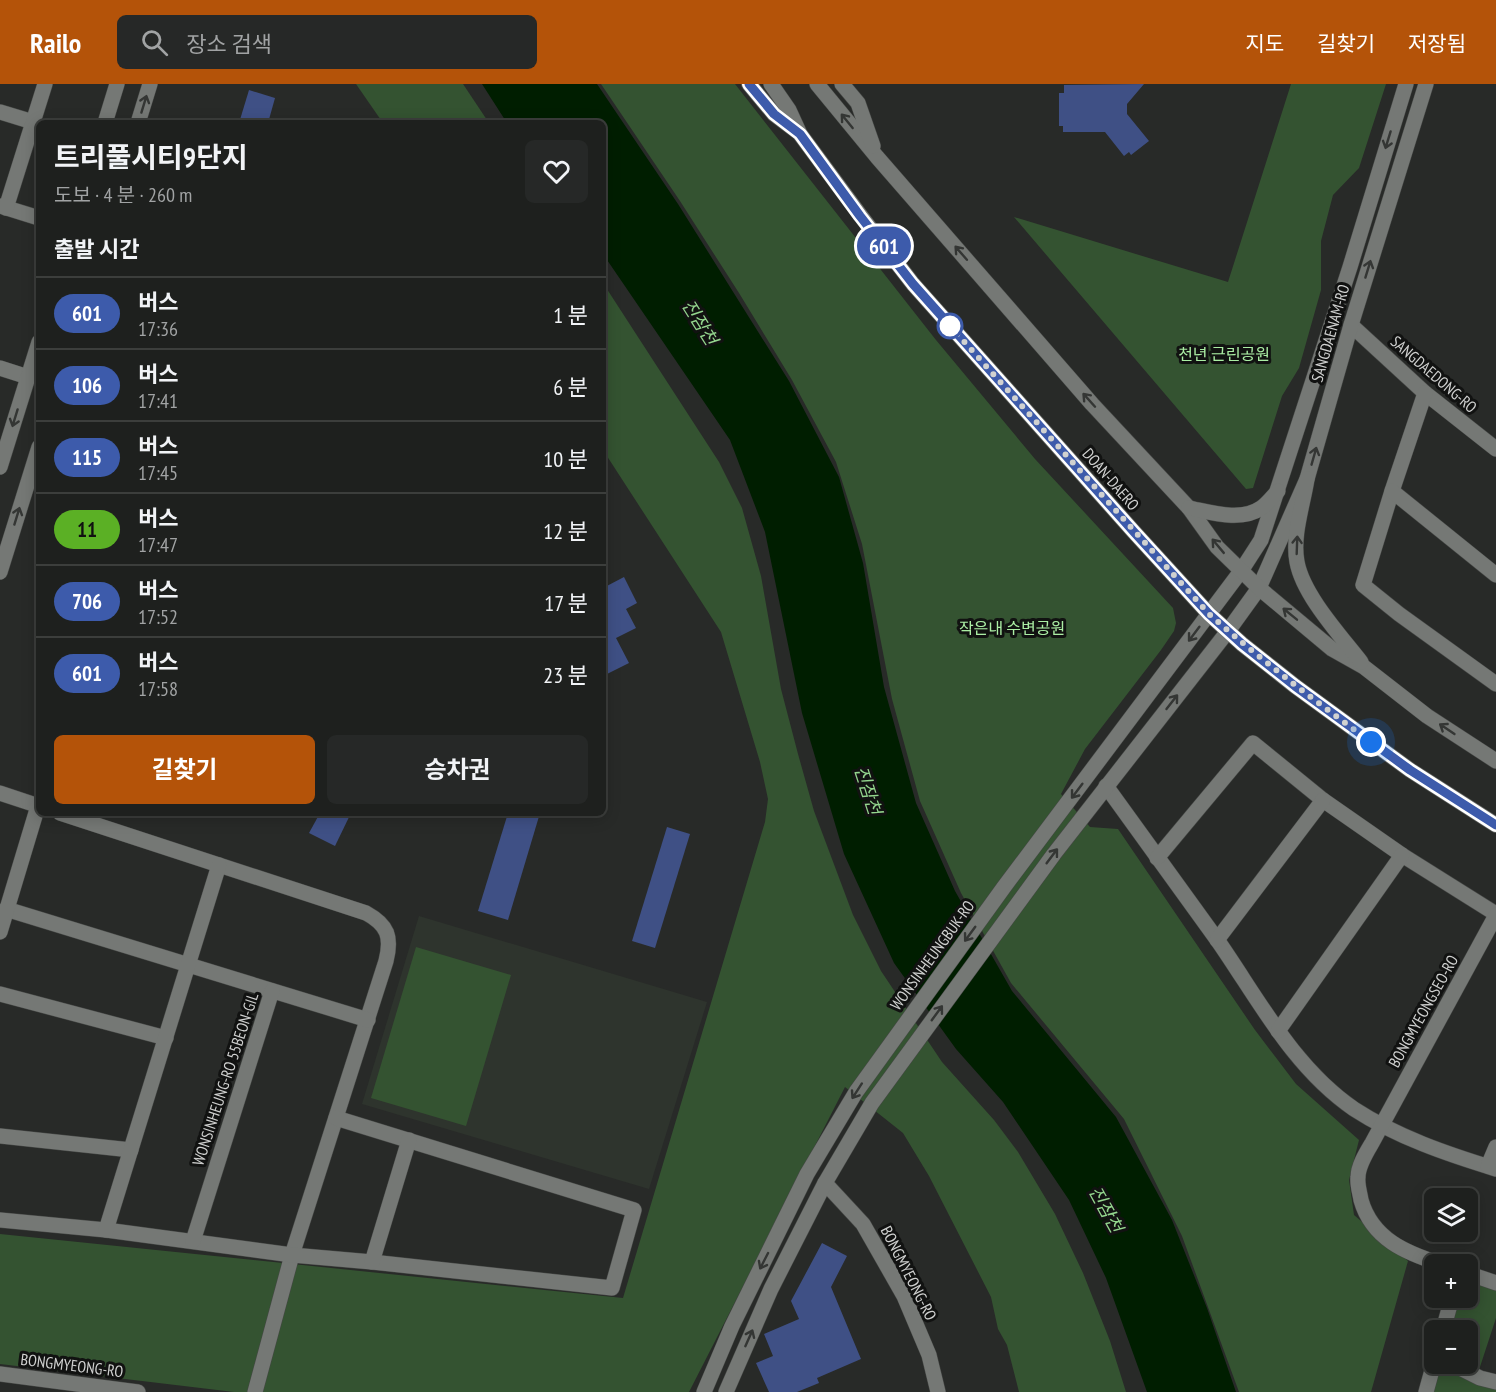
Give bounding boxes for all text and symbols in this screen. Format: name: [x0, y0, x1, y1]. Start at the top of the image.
search box: [117, 15, 537, 69]
text: Railo: [30, 24, 81, 61]
icon: search: [138, 26, 171, 59]
text: 장소 검색: [186, 30, 272, 58]
text: 지도: [1245, 30, 1284, 57]
text: 길찾기: [1317, 30, 1375, 57]
text: 저장됨: [1408, 30, 1466, 57]
one-way arrow: [139, 94, 150, 113]
one-way arrow: [841, 113, 854, 129]
one-way arrow: [1382, 130, 1393, 149]
text: 트리풀시티9단지: [54, 138, 248, 175]
button: heart: [525, 140, 588, 203]
text: 도보 · 4 분 · 260 m: [54, 182, 192, 208]
line badge: 601: [850, 226, 918, 266]
text: 601: [869, 233, 899, 260]
text: 출발 시간: [54, 235, 139, 263]
one-way arrow: [954, 246, 968, 261]
one-way arrow: [1363, 260, 1374, 279]
street label: SANGDAENAM-RO: [1307, 282, 1354, 384]
text: 버스: [138, 288, 178, 316]
water label: 진잠천: [677, 295, 724, 351]
text: 601: [72, 300, 102, 327]
text: 1 분: [553, 301, 588, 329]
unlabelled marker: [937, 313, 963, 339]
text: 17:36: [138, 316, 178, 342]
street label: SANGDAEDONG-RO: [1387, 331, 1481, 417]
park label: 천년 근린공원: [1178, 344, 1270, 364]
text: 버스: [138, 360, 178, 388]
text: 106: [72, 372, 102, 399]
text: 6 분: [553, 373, 588, 401]
text: 17:41: [138, 388, 178, 414]
one-way arrow: [1082, 393, 1096, 408]
one-way arrow: [9, 408, 20, 427]
text: 버스: [138, 432, 178, 460]
text: 115: [72, 444, 102, 471]
street label: DOAN-DAERO: [1078, 444, 1144, 514]
text: 10 분: [543, 445, 588, 473]
one-way arrow: [1308, 447, 1320, 466]
text: 17:45: [138, 460, 178, 486]
text: 버스: [138, 504, 178, 532]
one-way arrow: [13, 507, 24, 526]
text: 11: [77, 516, 97, 543]
text: 12 분: [543, 517, 588, 545]
text: 17:47: [138, 532, 178, 558]
one-way arrow: [1292, 536, 1303, 556]
one-way arrow: [1211, 538, 1224, 554]
text: 버스: [138, 576, 178, 604]
text: 706: [72, 588, 102, 615]
text: 17 분: [544, 589, 588, 617]
text: 17:52: [138, 604, 178, 630]
one-way arrow: [1282, 608, 1298, 621]
park label: 작은내 수변공원: [959, 618, 1065, 638]
one-way arrow: [1187, 626, 1200, 642]
text: 버스: [138, 648, 178, 676]
text: 601: [72, 660, 102, 687]
text: 23 분: [543, 661, 588, 689]
text: 17:58: [138, 676, 178, 702]
one-way arrow: [1165, 695, 1178, 711]
one-way arrow: [1440, 723, 1456, 735]
your location: [1356, 727, 1386, 757]
button: 길찾기: [54, 735, 315, 804]
button: 승차권: [327, 735, 588, 804]
water label: 진잠천: [849, 763, 887, 819]
one-way arrow: [1070, 782, 1083, 798]
one-way arrow: [1045, 848, 1058, 864]
street label: WONSINHEUNGBUK-RO: [885, 896, 979, 1014]
one-way arrow: [963, 925, 976, 941]
street label: BONGMYEONGSEO-RO: [1384, 951, 1462, 1071]
street label: WONSINHEUNG-RO 55BEON-GIL: [188, 990, 263, 1168]
one-way arrow: [931, 1006, 944, 1022]
one-way arrow: [851, 1082, 864, 1099]
water label: 진잠천: [1084, 1182, 1129, 1238]
map controls: [1424, 1188, 1478, 1374]
button: layers: [1424, 1188, 1478, 1242]
street label: BONGMYEONG-RO: [877, 1223, 941, 1324]
one-way arrow: [757, 1252, 769, 1270]
button: +: [1424, 1254, 1478, 1308]
button: −: [1424, 1320, 1478, 1374]
one-way arrow: [744, 1330, 755, 1348]
street label: BONGMYEONG-RO: [20, 1349, 125, 1381]

